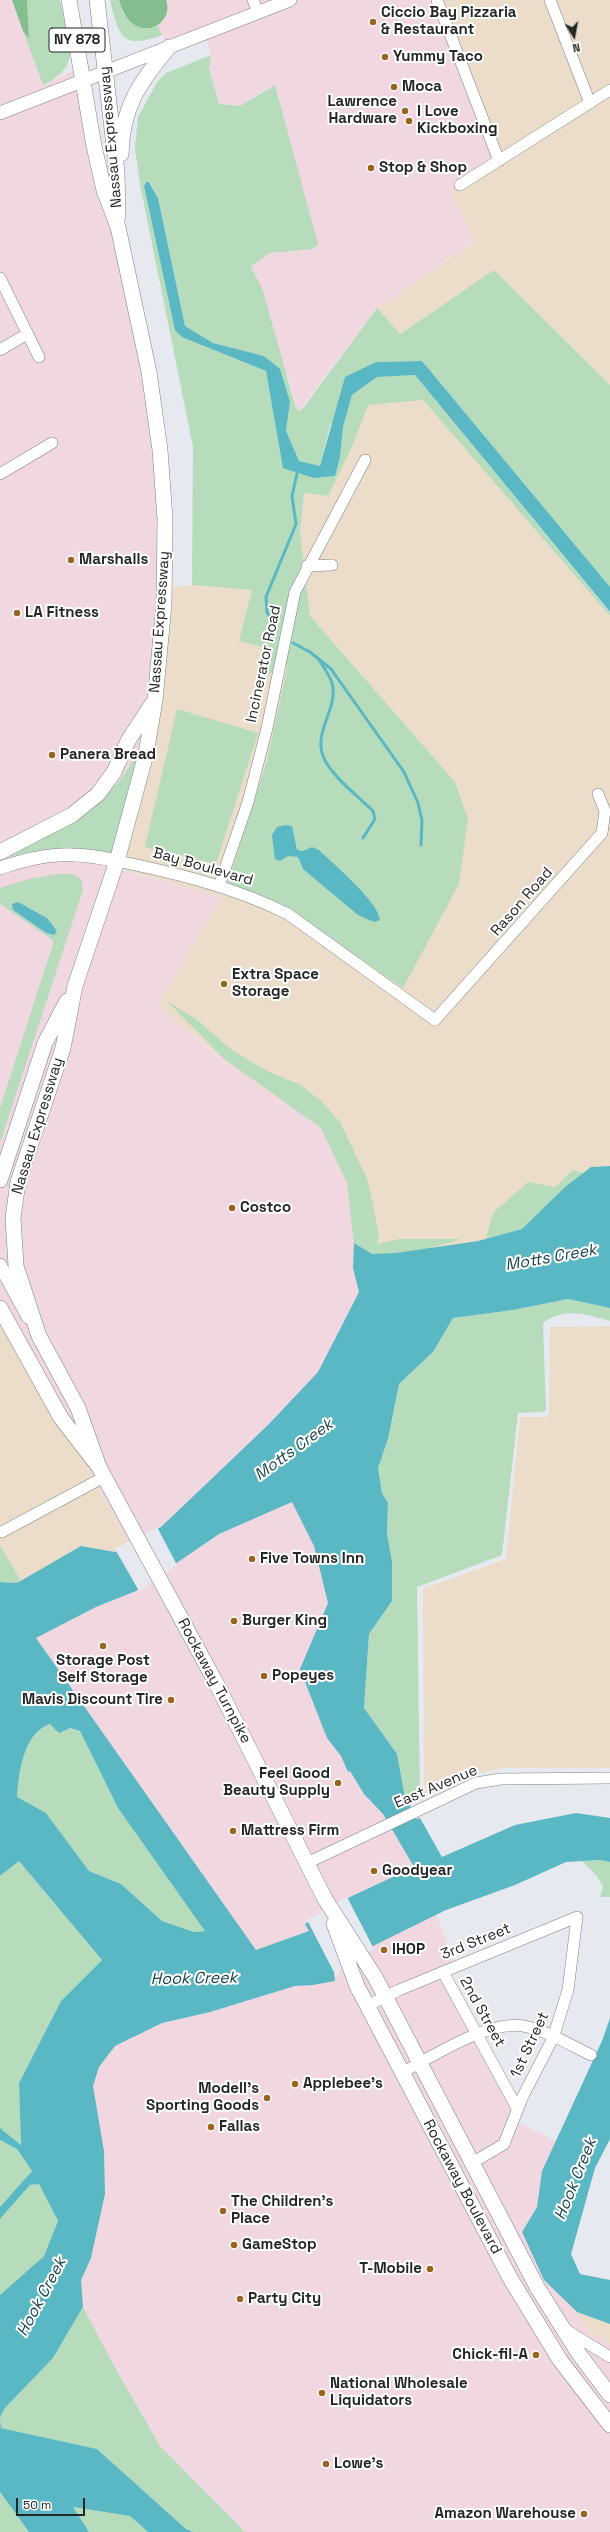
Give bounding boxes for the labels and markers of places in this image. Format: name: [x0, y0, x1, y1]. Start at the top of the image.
place label: Ciccio Bay Pizzaria & Restaurant: [381, 4, 517, 39]
marker: Ciccio Bay Pizzaria & Restaurant: [368, 17, 378, 27]
place label: Yummy Taco: [393, 48, 483, 66]
marker: Yummy Taco: [380, 52, 390, 62]
place label: Moca: [402, 78, 442, 96]
marker: Moca: [389, 82, 399, 92]
place label: Lawrence Hardware: [327, 93, 397, 128]
place label: I Love Kickboxing: [417, 103, 498, 138]
marker: Lawrence Hardware: [400, 106, 410, 116]
marker: I Love Kickboxing: [404, 116, 414, 126]
place label: Stop & Shop: [379, 159, 467, 177]
marker: Stop & Shop: [366, 163, 376, 173]
place label: Marshalls: [79, 551, 148, 569]
marker: Marshalls: [66, 555, 76, 565]
place label: LA Fitness: [25, 604, 99, 622]
marker: LA Fitness: [12, 608, 22, 618]
place label: Panera Bread: [60, 746, 156, 764]
marker: Panera Bread: [47, 750, 57, 760]
place label: Extra Space Storage: [232, 966, 319, 1001]
marker: Extra Space Storage: [219, 979, 229, 989]
place label: Costco: [240, 1199, 291, 1217]
marker: Costco: [227, 1203, 237, 1213]
place label: Five Towns Inn: [260, 1550, 364, 1568]
marker: Five Towns Inn: [247, 1554, 257, 1564]
place label: Burger King: [242, 1612, 327, 1630]
marker: Burger King: [229, 1616, 239, 1626]
marker: Storage Post Self Storage: [98, 1641, 108, 1651]
place label: Storage Post Self Storage: [56, 1652, 150, 1687]
place label: Popeyes: [272, 1667, 334, 1685]
marker: Popeyes: [259, 1671, 269, 1681]
place label: Mavis Discount Tire: [22, 1691, 163, 1709]
marker: Mavis Discount Tire: [166, 1695, 176, 1705]
place label: Feel Good Beauty Supply: [223, 1765, 330, 1800]
marker: Feel Good Beauty Supply: [333, 1778, 343, 1788]
place label: Mattress Firm: [241, 1822, 339, 1840]
marker: Mattress Firm: [228, 1826, 238, 1836]
place label: Goodyear: [382, 1862, 452, 1880]
marker: Goodyear: [369, 1866, 379, 1876]
place label: IHOP: [392, 1941, 425, 1959]
marker: IHOP: [379, 1945, 389, 1955]
place label: Applebee's: [303, 2075, 383, 2093]
marker: Applebee's: [290, 2079, 300, 2089]
place label: Modell's Sporting Goods: [146, 2080, 259, 2115]
marker: Modell's Sporting Goods: [262, 2093, 272, 2103]
place label: Fallas: [219, 2118, 260, 2136]
marker: Fallas: [206, 2122, 216, 2132]
place label: The Children's Place: [231, 2193, 333, 2228]
marker: The Children's Place: [218, 2206, 228, 2216]
place label: GameStop: [242, 2236, 316, 2254]
marker: GameStop: [229, 2240, 239, 2250]
place label: T-Mobile: [359, 2260, 422, 2278]
marker: T-Mobile: [425, 2264, 435, 2274]
place label: Party City: [248, 2290, 321, 2308]
marker: Party City: [235, 2294, 245, 2304]
place label: Chick-fil-A: [452, 2346, 528, 2364]
marker: Chick-fil-A: [531, 2350, 541, 2360]
place label: National Wholesale Liquidators: [330, 2375, 468, 2410]
marker: National Wholesale Liquidators: [317, 2388, 327, 2398]
place label: Lowe's: [334, 2455, 383, 2473]
marker: Lowe's: [321, 2459, 331, 2469]
place label: Amazon Warehouse: [435, 2505, 576, 2523]
marker: Amazon Warehouse: [579, 2509, 589, 2519]

